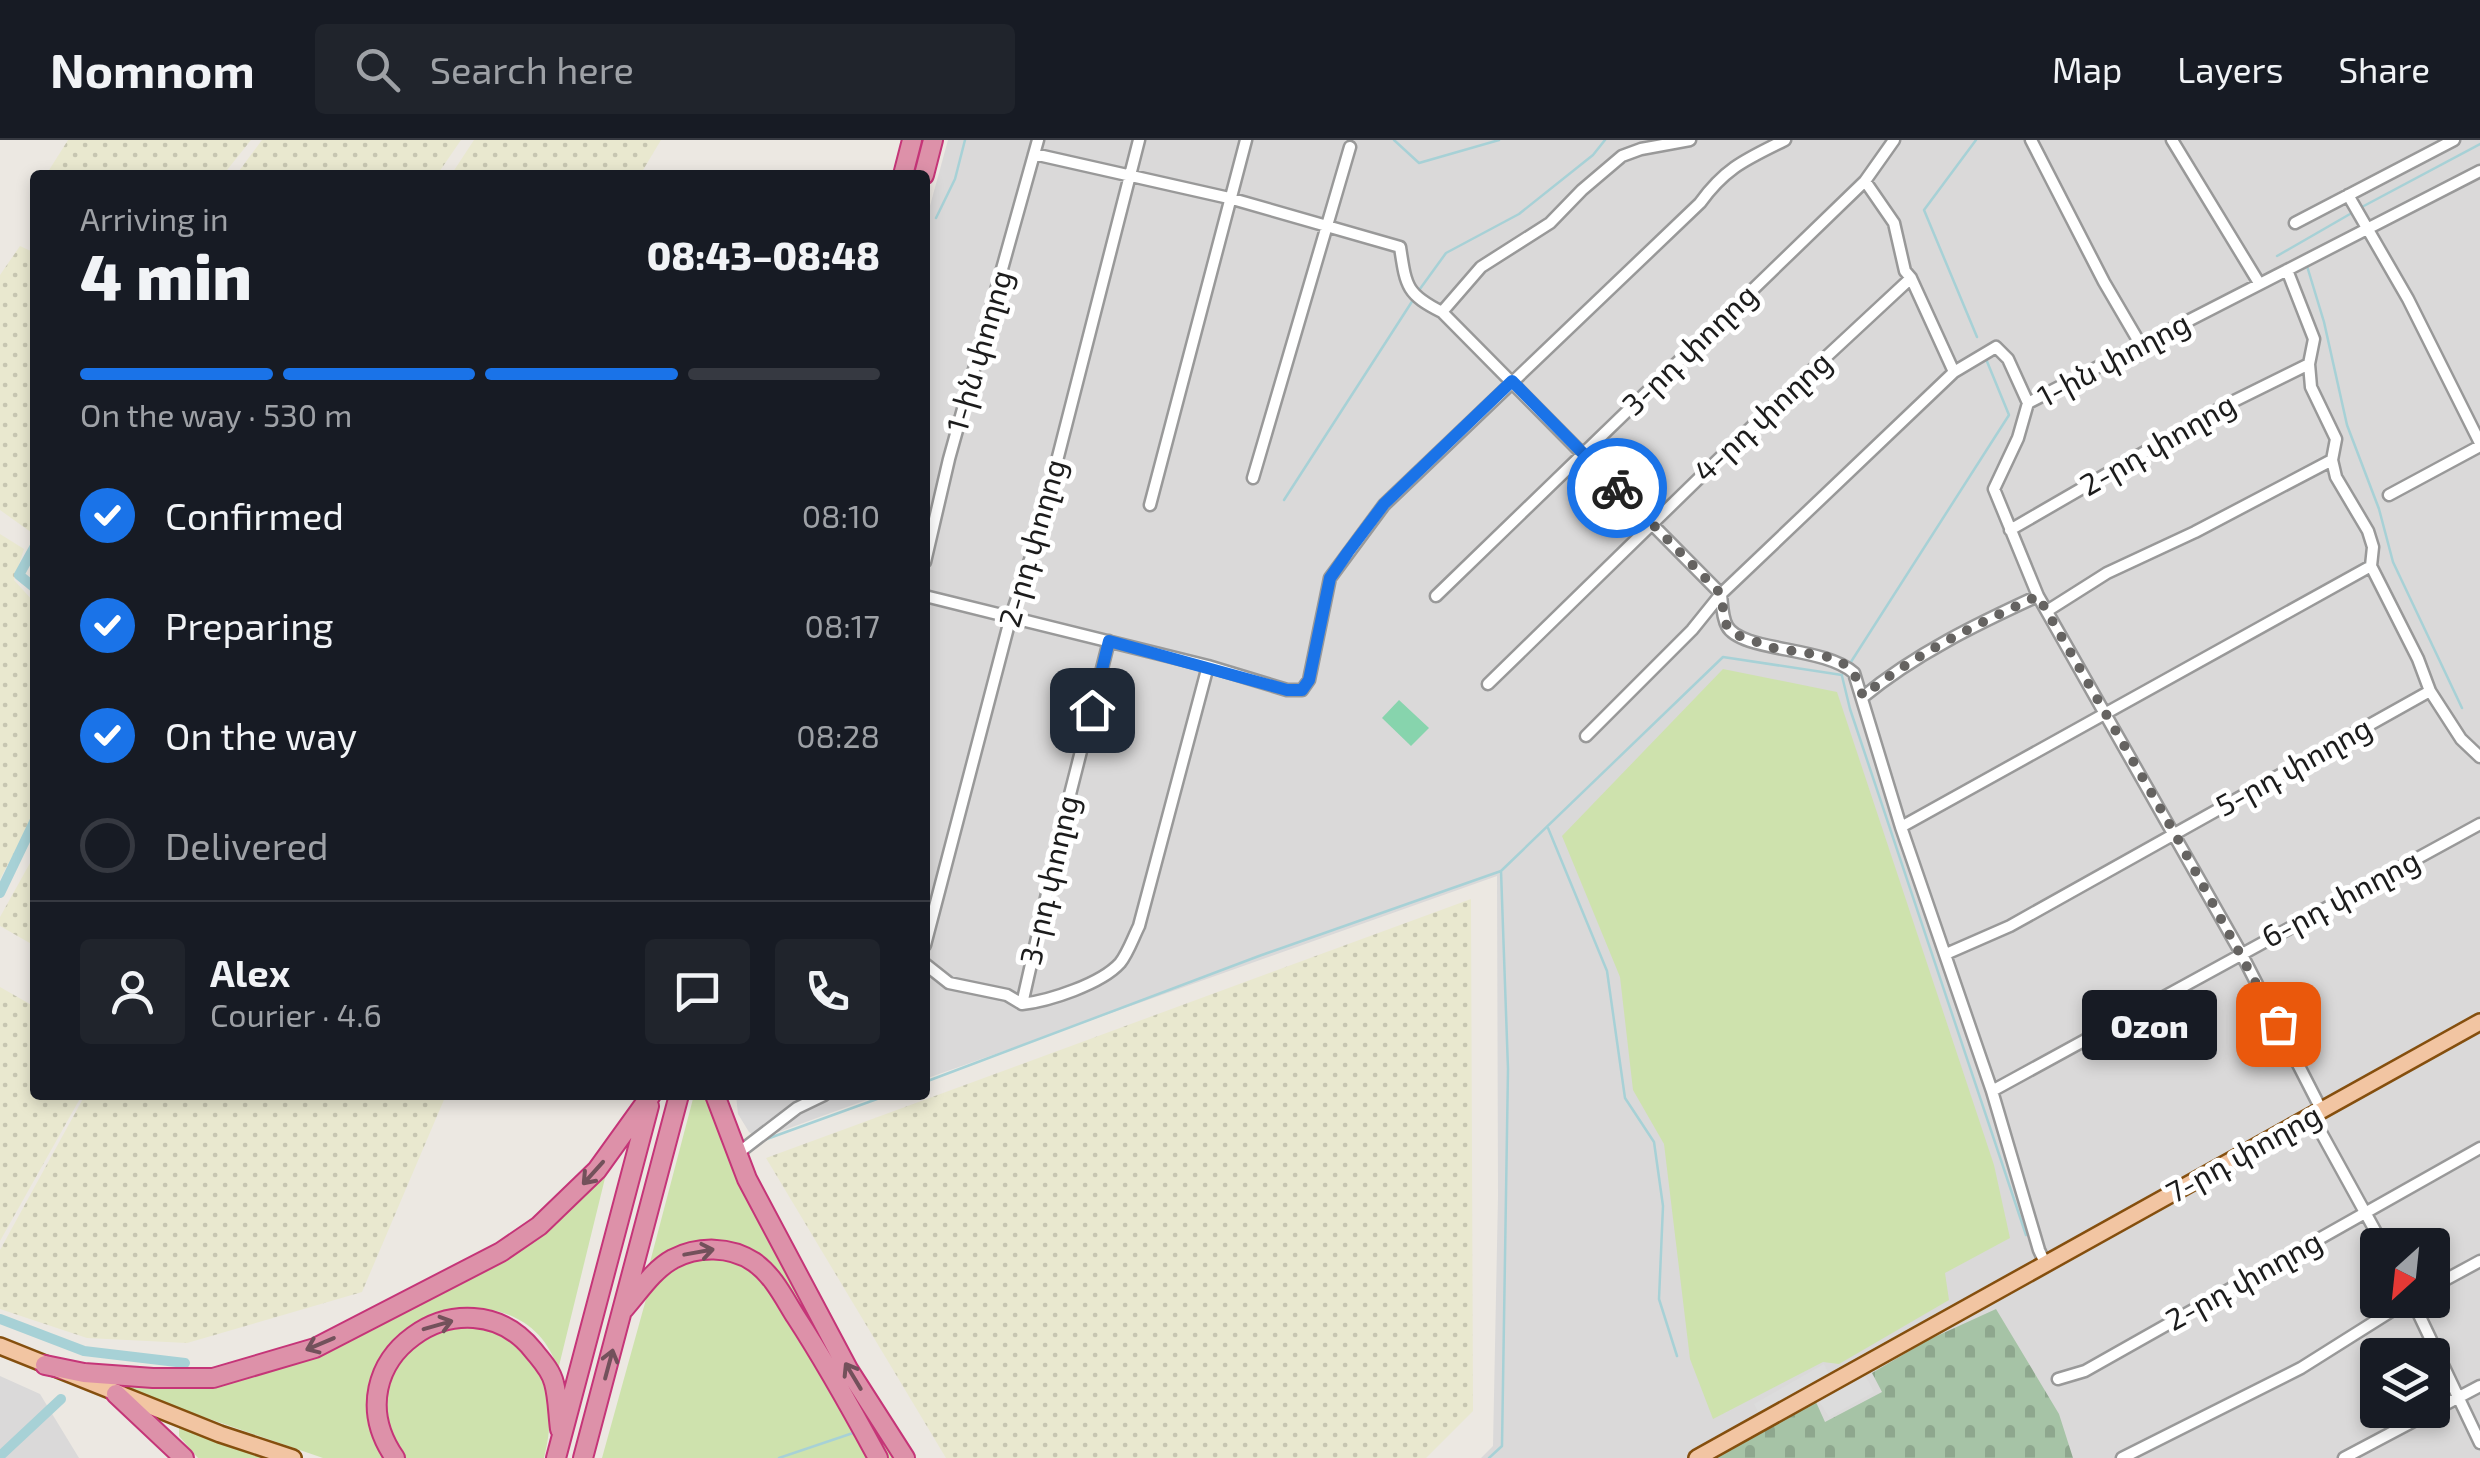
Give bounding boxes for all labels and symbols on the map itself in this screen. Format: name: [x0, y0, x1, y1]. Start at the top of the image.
street label: 1-ին փողոց: [938, 265, 1019, 436]
street label: 3-րդ փողոց: [1614, 276, 1764, 422]
street label: 1-ին փողոց: [2031, 303, 2196, 414]
street label: 4-րդ փողոց: [1685, 343, 1838, 489]
street label: 2-րդ փողոց: [2073, 384, 2241, 503]
courier: [1567, 438, 1667, 538]
street label: 2-րդ փողոց: [990, 454, 1073, 631]
pin: [1050, 668, 1135, 753]
street label: 5-րդ փողոց: [2209, 708, 2378, 824]
street label: 3-րդ փողոց: [1011, 791, 1086, 968]
street label: 6-րդ փողոց: [2255, 841, 2426, 955]
pin: [2236, 982, 2321, 1067]
callout: Ozon: [2083, 989, 2218, 1059]
street label: 7-րդ փողոց: [2160, 1095, 2327, 1210]
one-way arrow: [582, 1160, 605, 1185]
street label: 2-րդ փողոց: [2159, 1222, 2328, 1338]
north arrow: [2360, 1228, 2450, 1318]
one-way arrow: [682, 1242, 715, 1261]
one-way arrow: [422, 1315, 454, 1333]
one-way arrow: [305, 1336, 336, 1354]
one-way arrow: [601, 1349, 619, 1380]
one-way arrow: [843, 1362, 863, 1391]

